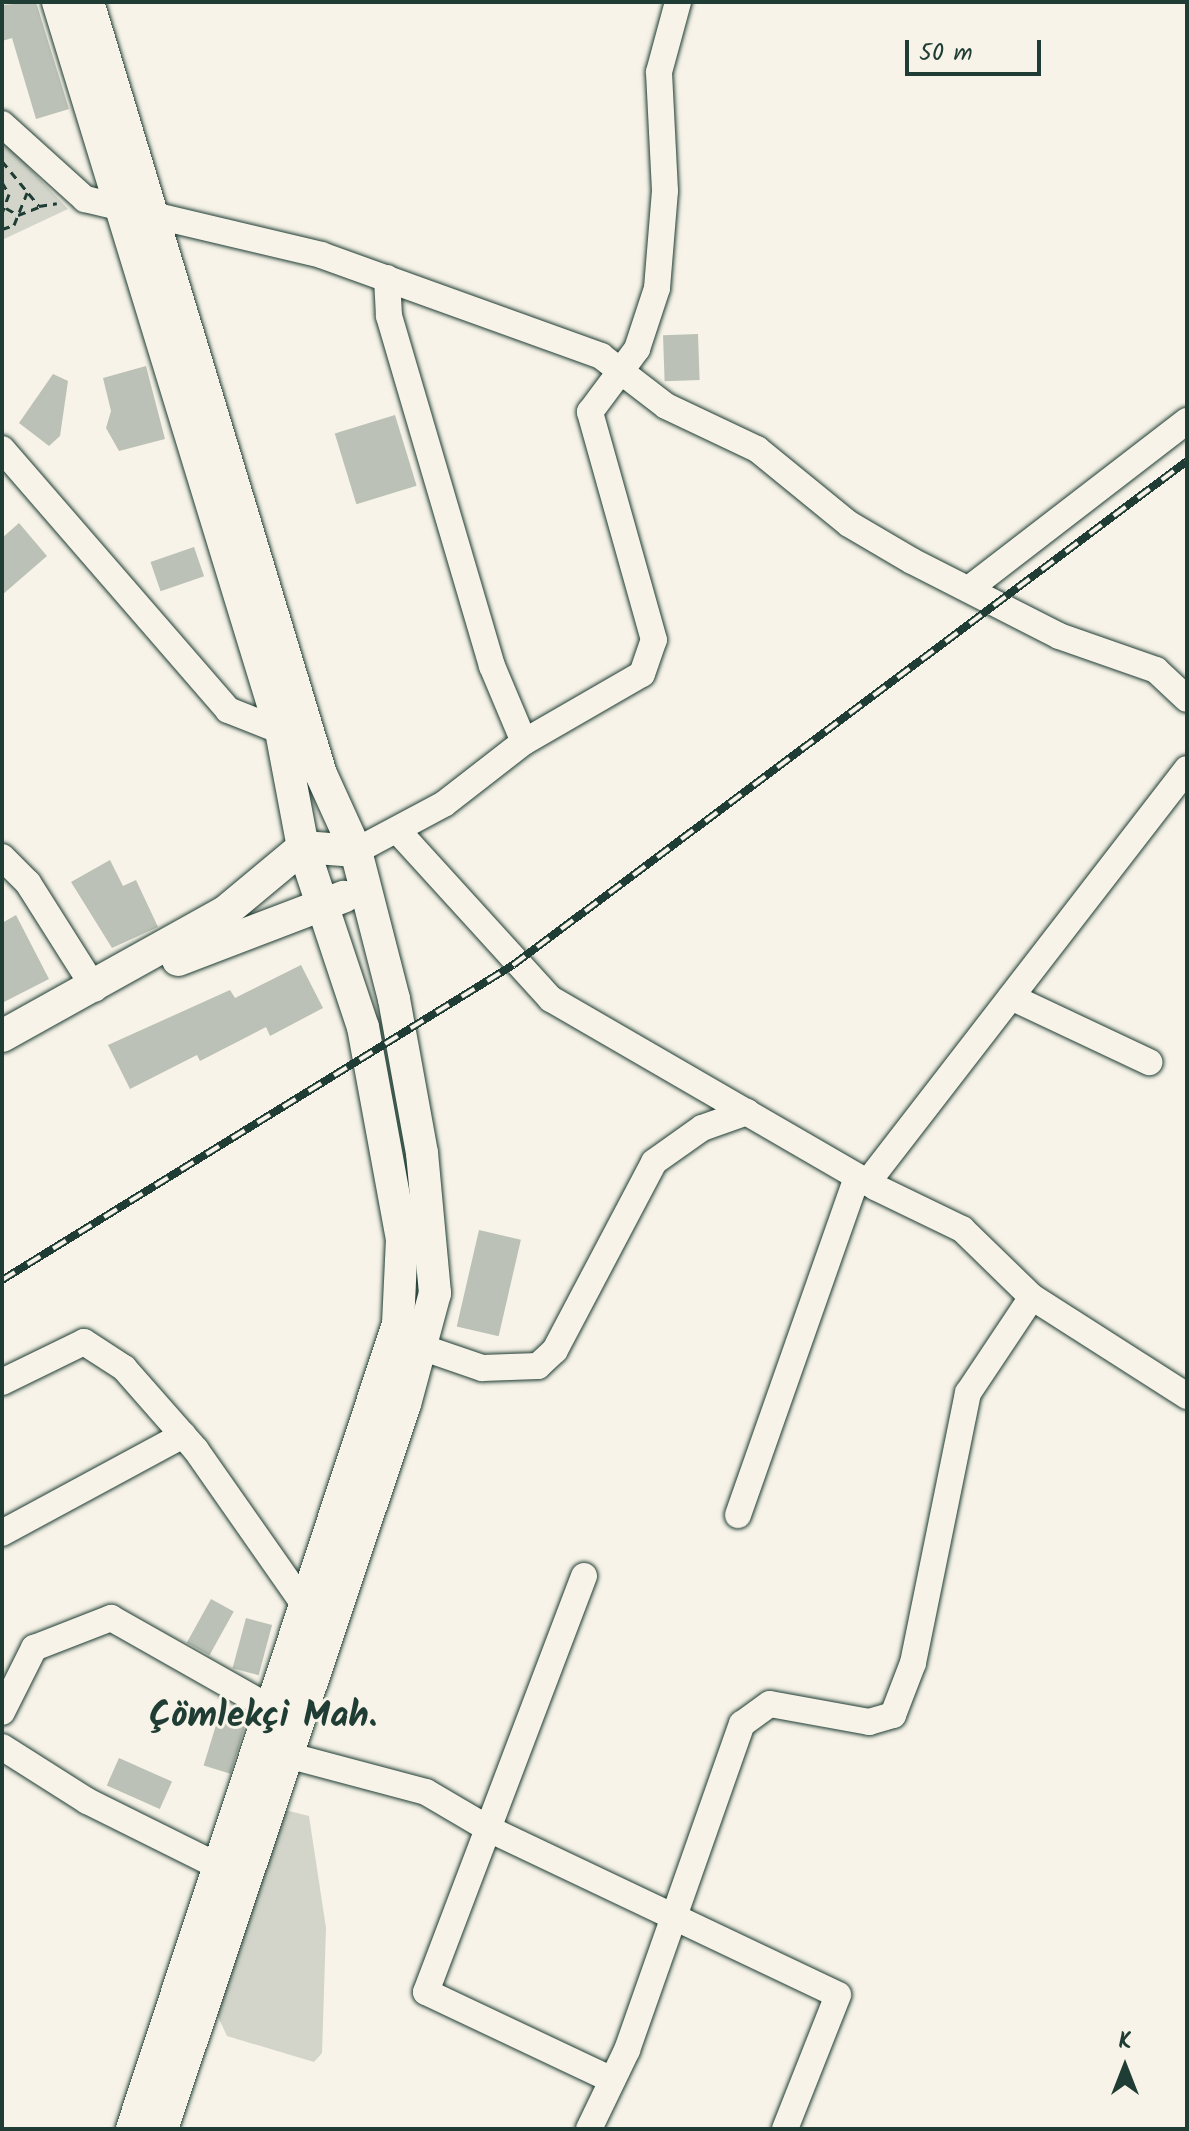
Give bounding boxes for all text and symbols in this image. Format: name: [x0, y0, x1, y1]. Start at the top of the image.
scale bar: [909, 24, 1045, 74]
text: 50 m: [919, 34, 973, 73]
district label: Çömlekçi Mah.: [149, 1695, 377, 1739]
text: K: [1118, 2025, 1132, 2060]
north arrow: [1085, 2027, 1165, 2107]

